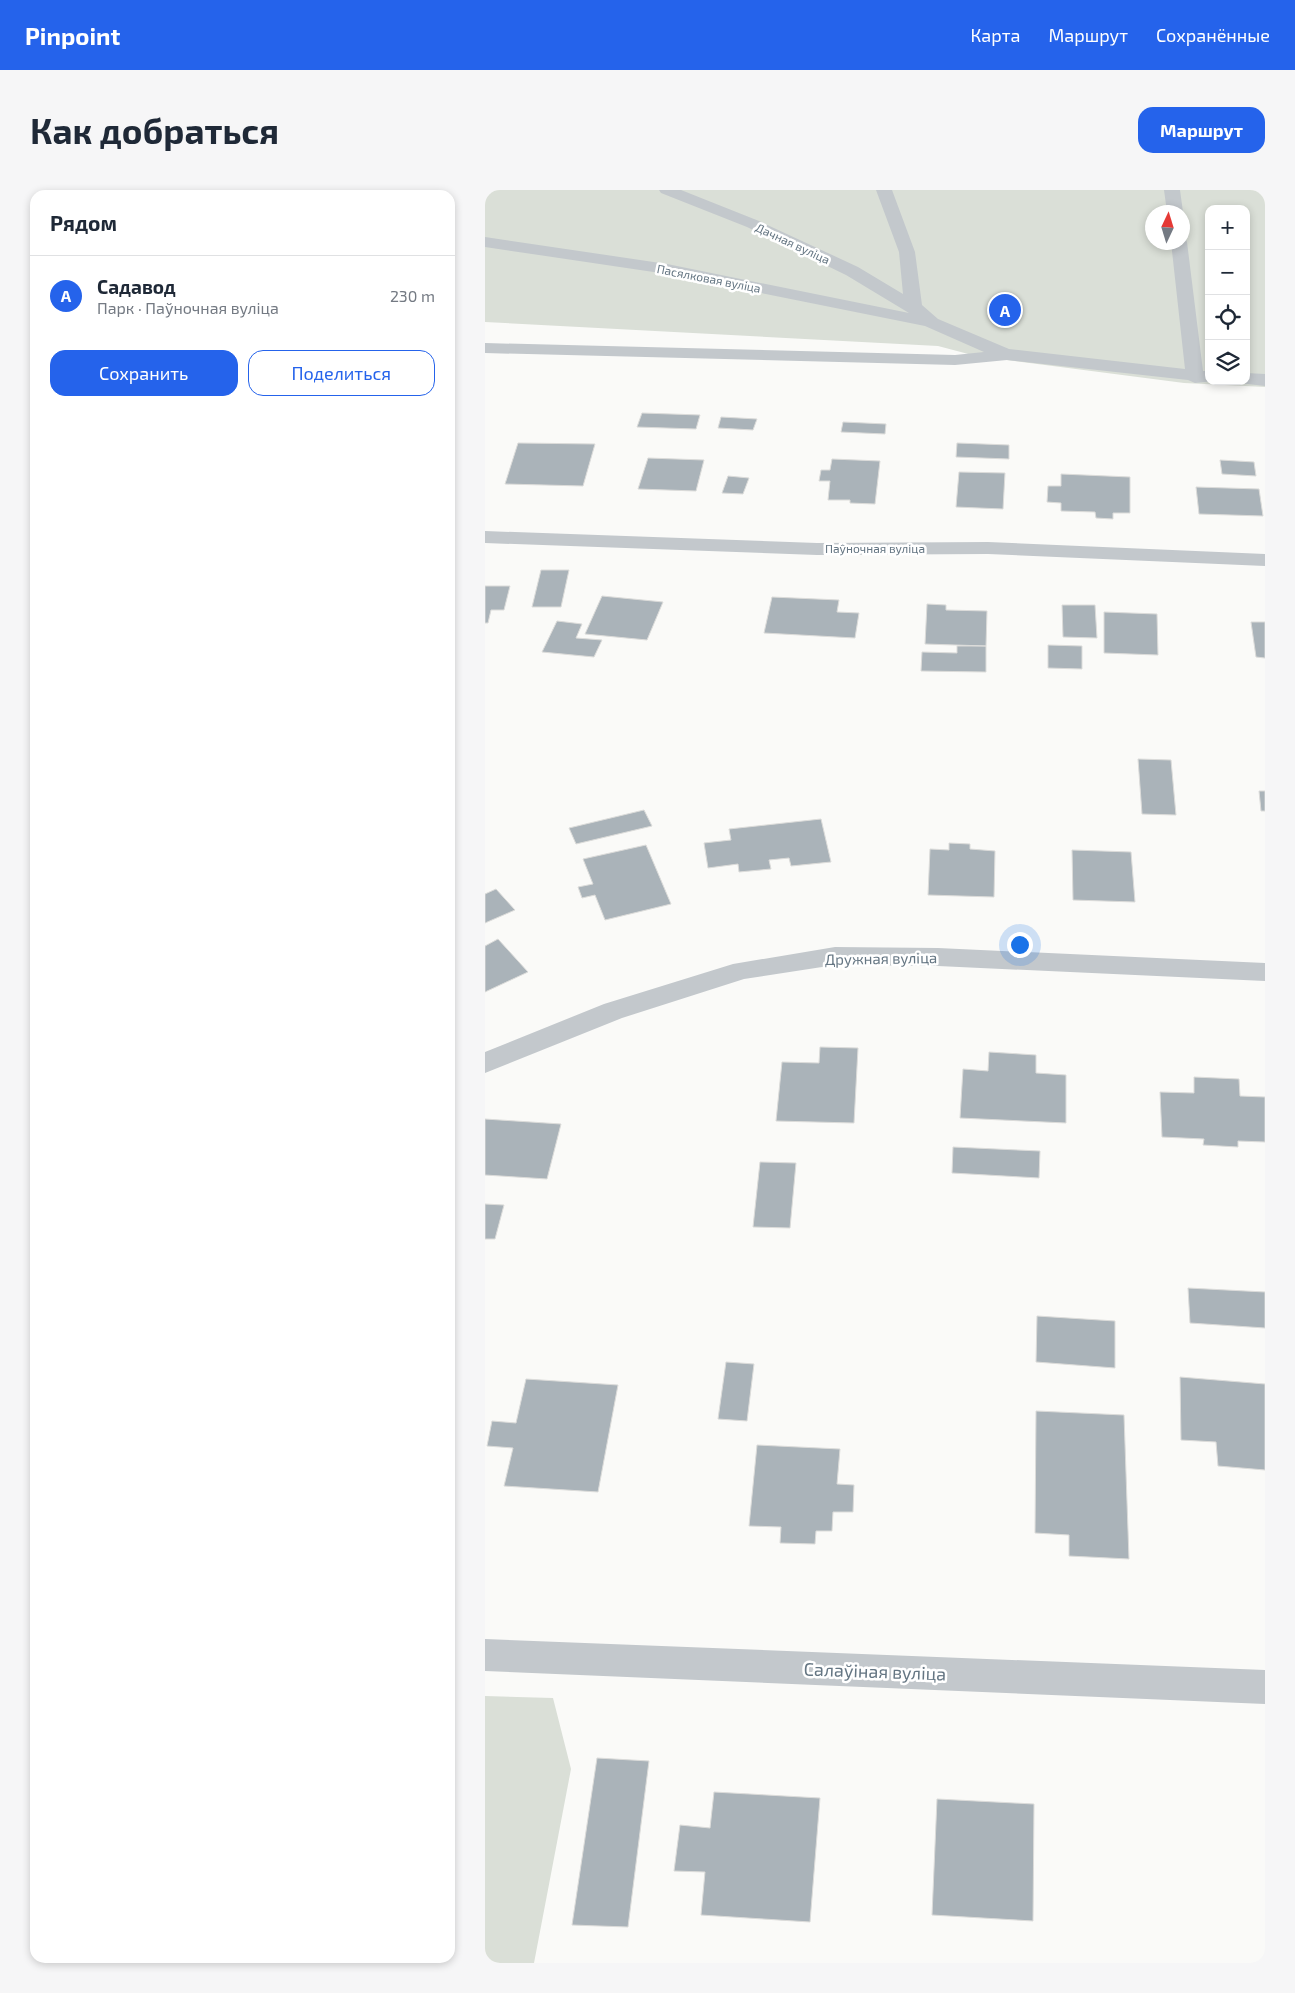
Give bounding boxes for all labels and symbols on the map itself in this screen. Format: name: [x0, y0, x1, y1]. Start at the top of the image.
north arrow: [1145, 205, 1190, 250]
street label: Дачная вуліца: [753, 220, 832, 267]
street label: Пасялковая вуліца: [656, 261, 762, 296]
pin: A: [989, 291, 1021, 329]
street label: Паўночная вуліца: [825, 541, 925, 556]
your location: [1007, 932, 1033, 958]
street label: Дружная вуліца: [825, 948, 937, 969]
street label: Салаўіная вуліца: [803, 1658, 947, 1684]

